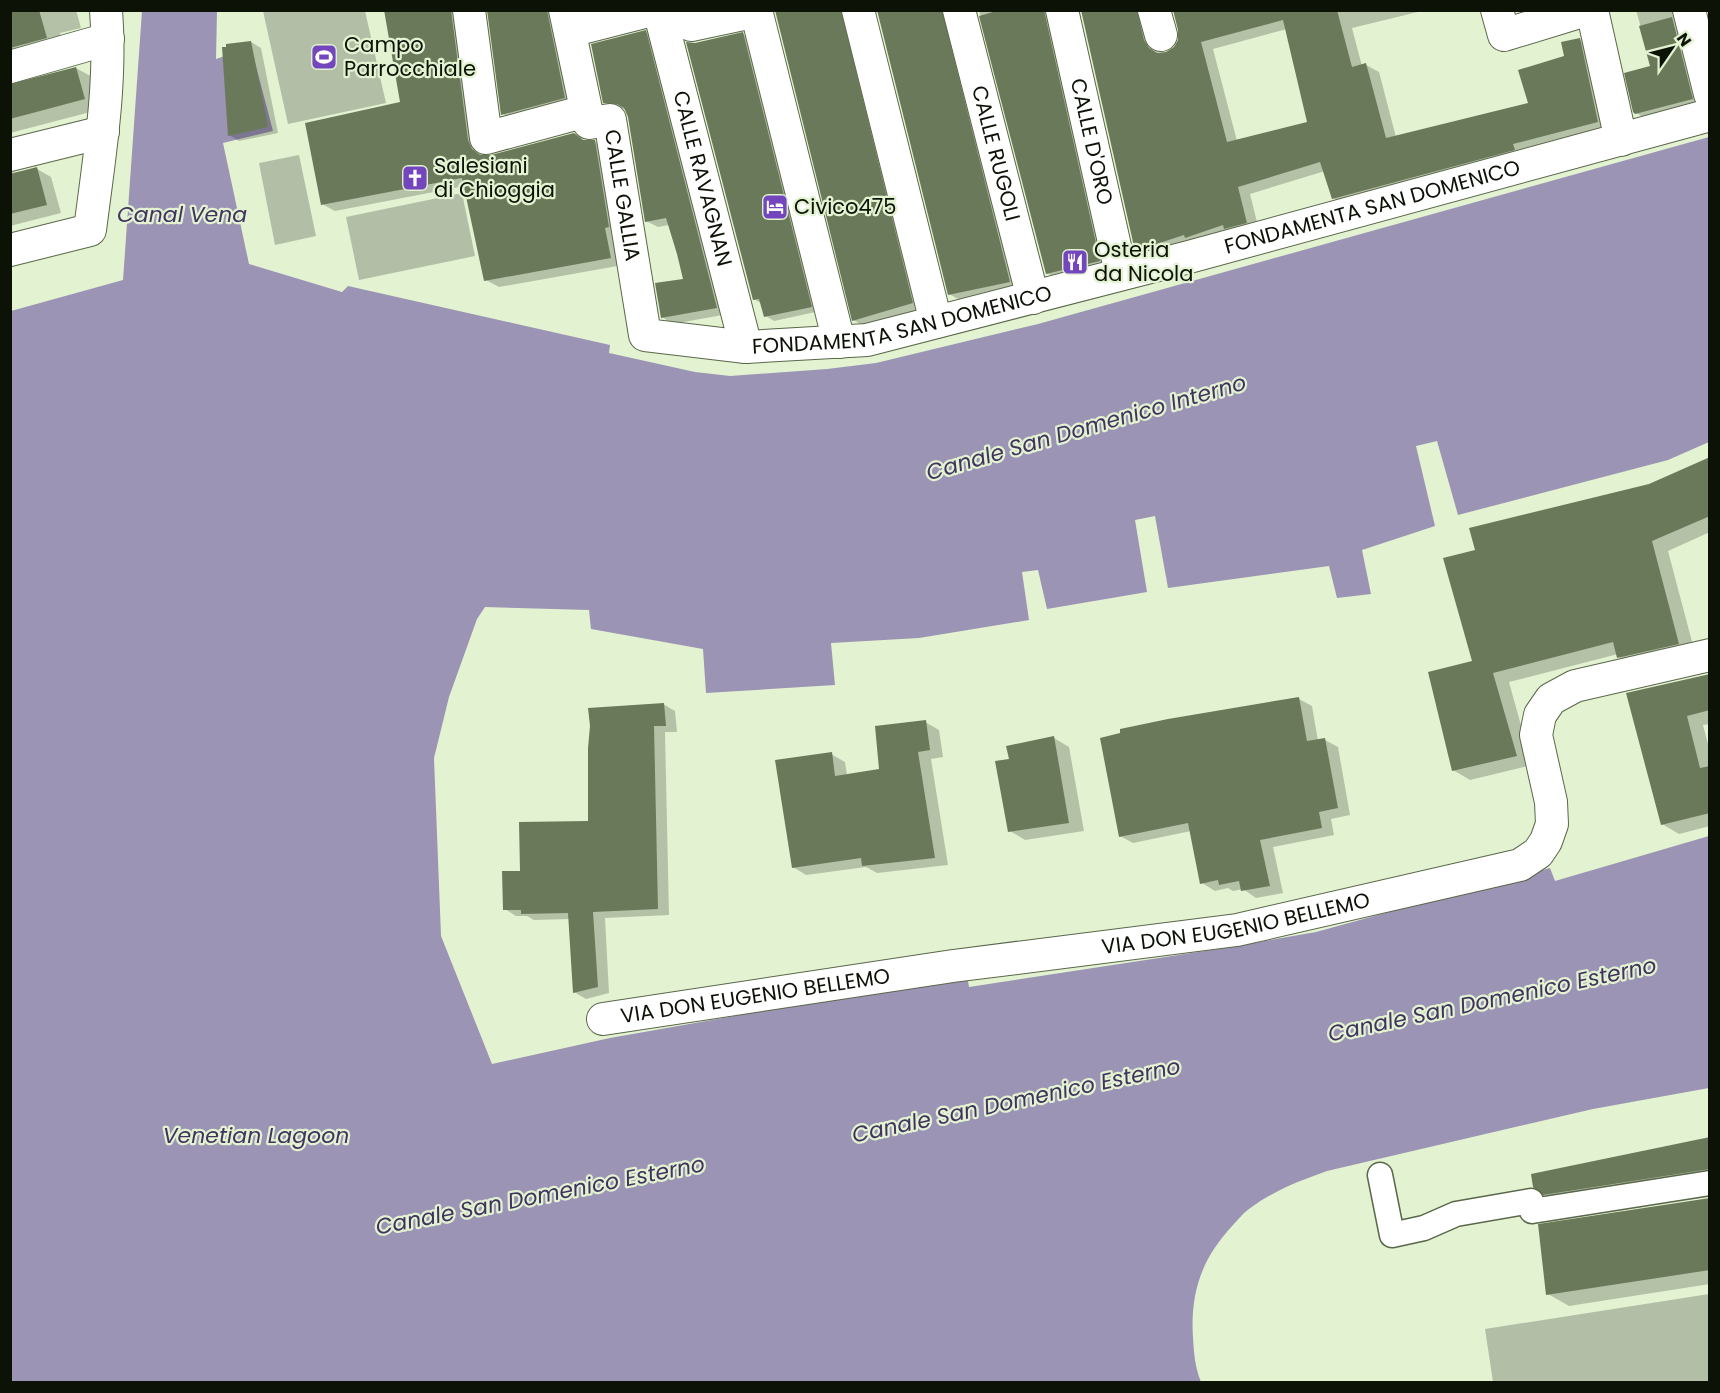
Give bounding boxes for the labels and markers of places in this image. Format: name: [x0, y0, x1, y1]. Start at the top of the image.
place label: Campo Parrocchiale: [344, 30, 476, 83]
sports icon: Campo Parrocchiale: [309, 42, 339, 72]
place label: Salesiani di Chioggia: [434, 151, 555, 204]
church icon: Salesiani di Chioggia: [400, 163, 430, 193]
hotel icon: Civico475: [760, 192, 790, 222]
place label: Civico475: [794, 192, 896, 221]
place label: Osteria da Nicola: [1094, 235, 1193, 288]
restaurant icon: Osteria da Nicola: [1060, 247, 1090, 277]

